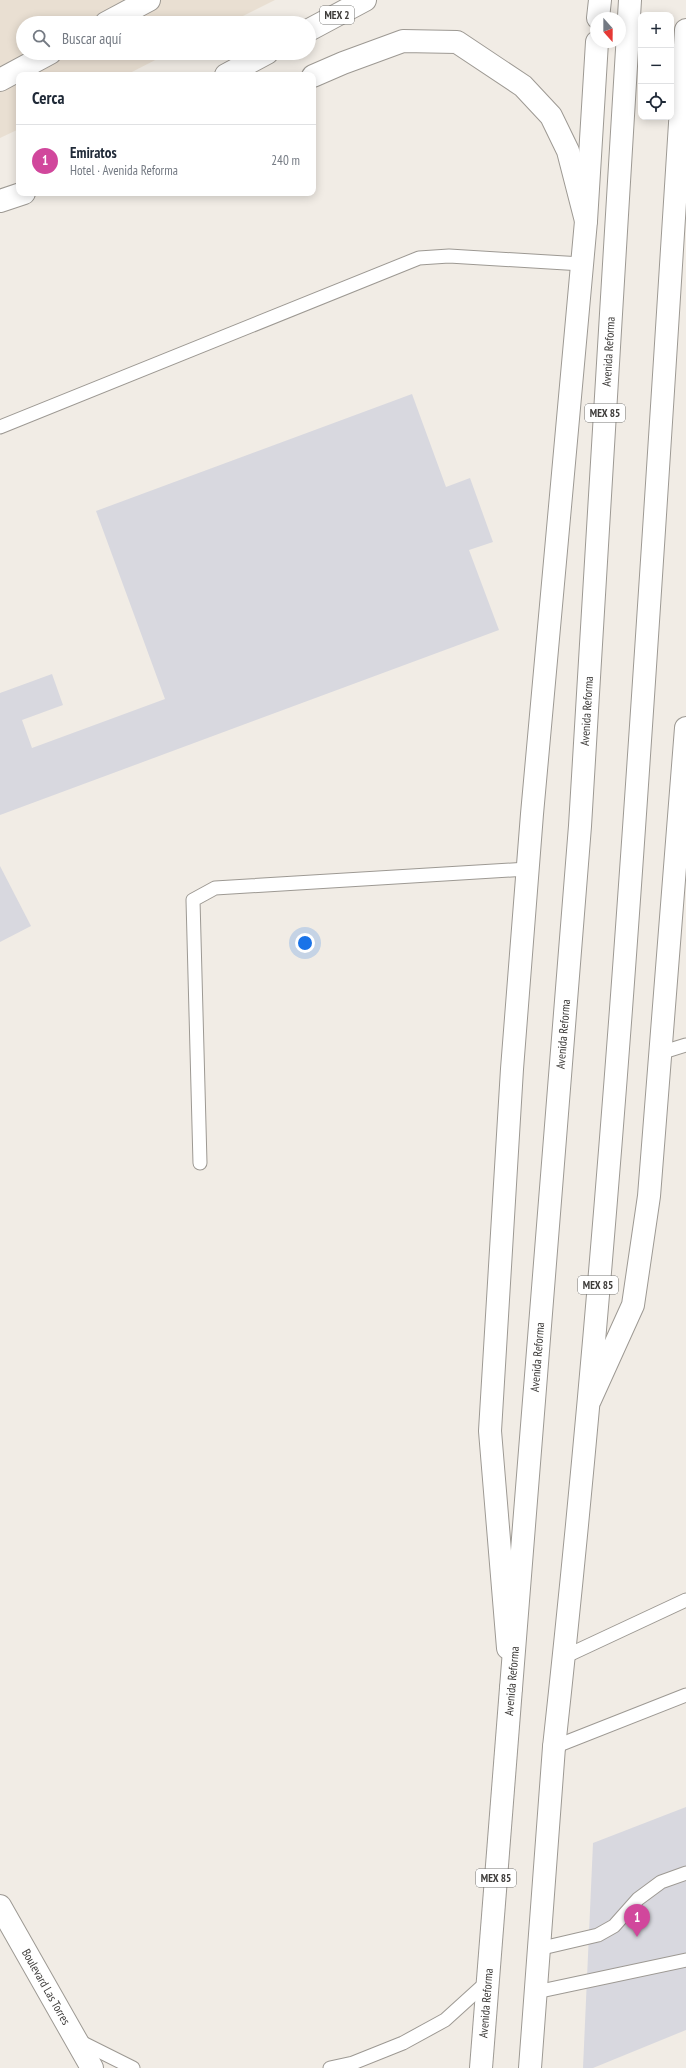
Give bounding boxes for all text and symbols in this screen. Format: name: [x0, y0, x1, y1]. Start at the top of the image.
road number: MEX 2: [320, 6, 354, 24]
north arrow: [590, 12, 626, 48]
map controls: [638, 12, 674, 120]
button: +: [638, 12, 674, 48]
search box: [16, 16, 316, 60]
icon: search: [30, 27, 52, 49]
text: Buscar aquí: [62, 29, 122, 48]
button: −: [638, 48, 674, 84]
button: locate: [638, 84, 674, 120]
text: Cerca: [32, 87, 65, 109]
text: Emiratos: [70, 143, 117, 162]
text: 1: [42, 152, 48, 169]
text: 240 m: [271, 152, 300, 169]
text: Hotel · Avenida Reforma: [70, 162, 178, 179]
street label: Avenida Reforma: [599, 316, 618, 387]
road number: MEX 85: [585, 404, 625, 422]
street label: Avenida Reforma: [577, 675, 596, 746]
your location: [295, 933, 315, 953]
street label: Avenida Reforma: [553, 998, 573, 1069]
road number: MEX 85: [578, 1276, 618, 1294]
street label: Avenida Reforma: [527, 1321, 547, 1392]
street label: Avenida Reforma: [501, 1645, 522, 1716]
road number: MEX 85: [476, 1869, 516, 1887]
pin: 1: [624, 1904, 650, 1937]
street label: Boulevard Las Torres: [19, 1946, 74, 2027]
street label: Avenida Reforma: [475, 1968, 496, 2039]

